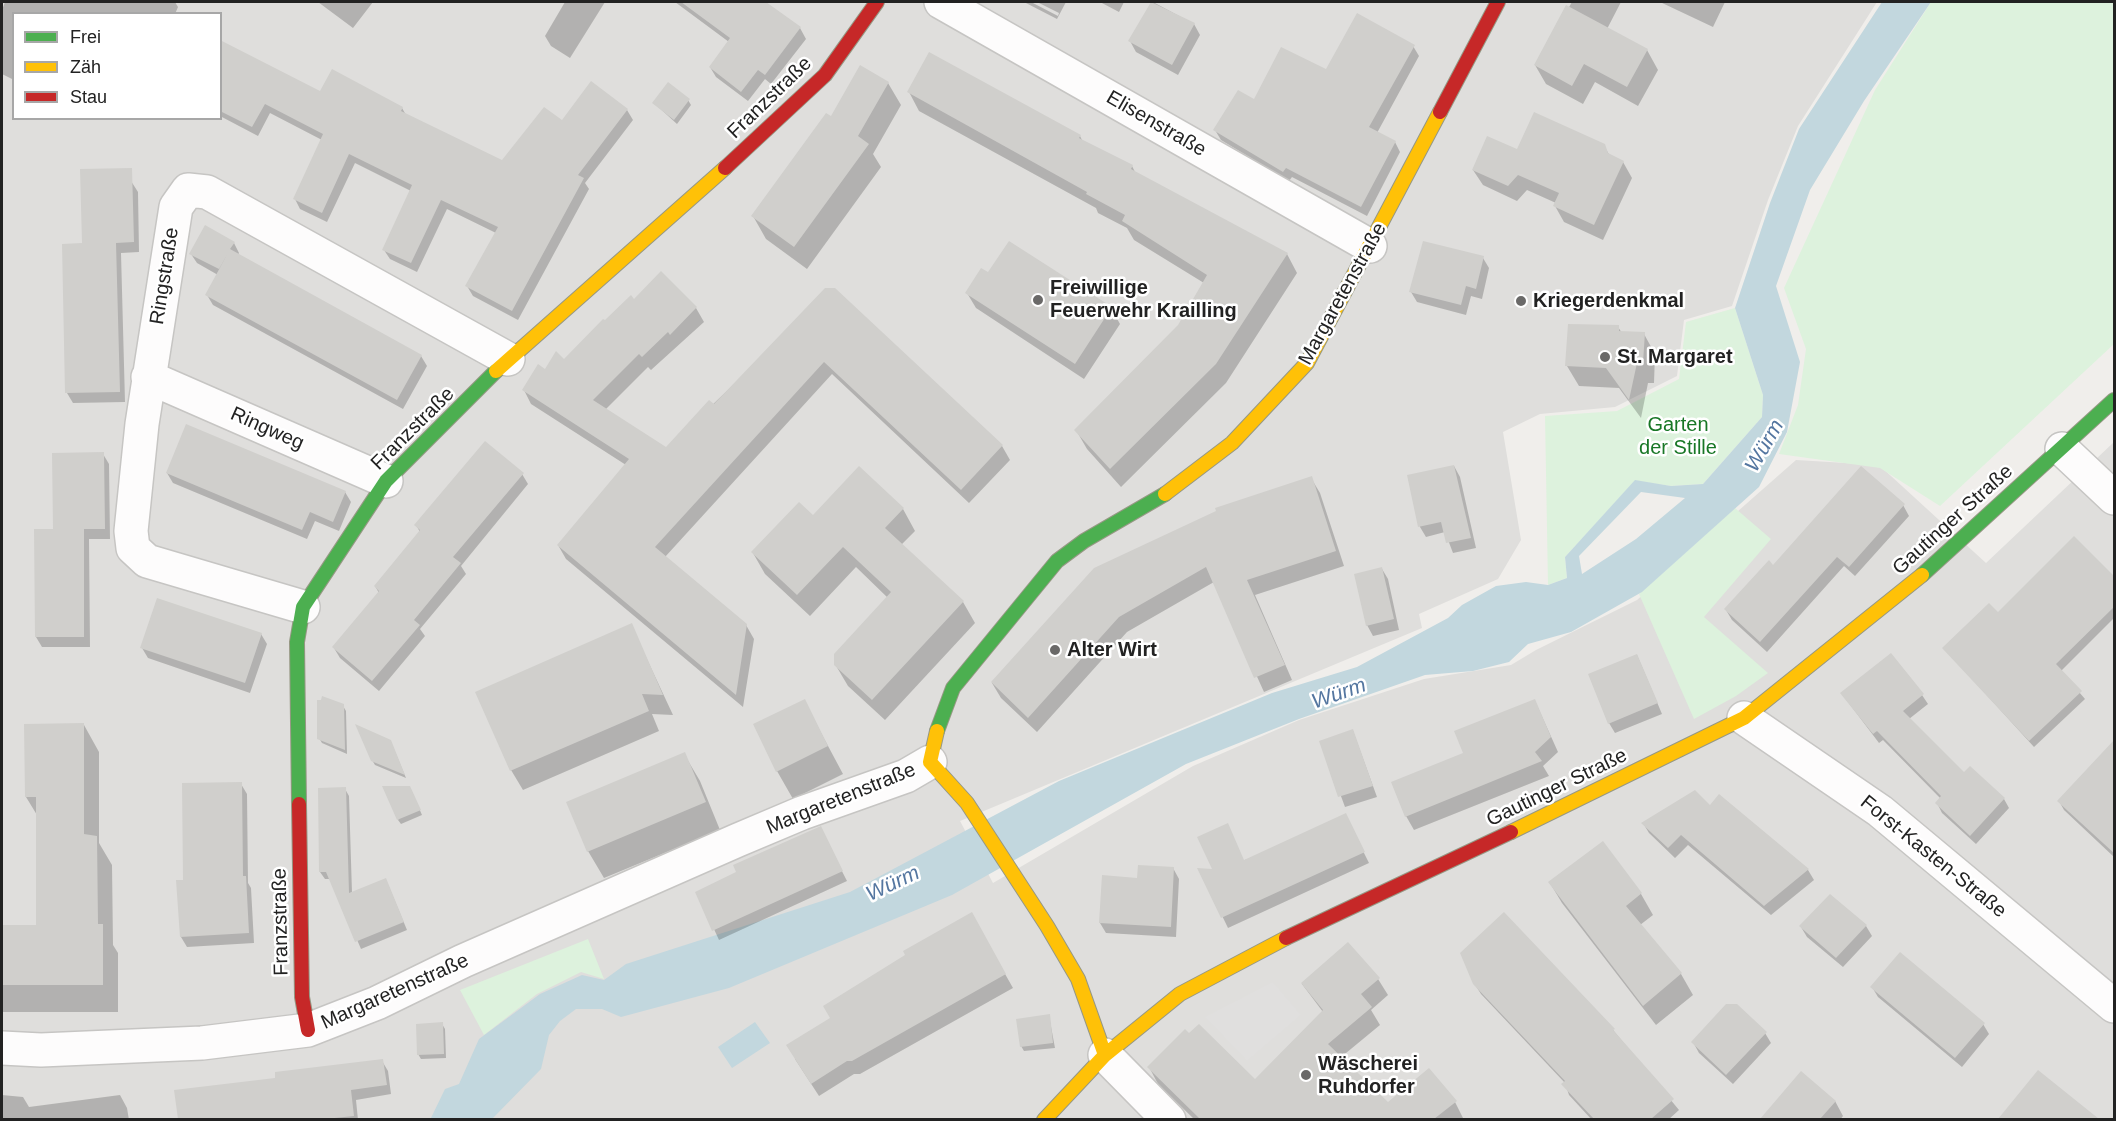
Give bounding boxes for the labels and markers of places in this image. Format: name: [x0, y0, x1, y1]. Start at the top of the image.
place label: Freiwillige Feuerwehr Krailling: [1050, 276, 1237, 323]
place label: Kriegerdenkmal: [1533, 289, 1684, 313]
marker: Freiwillige Feuerwehr Krailling: [1031, 293, 1045, 307]
marker: Kriegerdenkmal: [1514, 294, 1528, 308]
place label: St. Margaret: [1617, 345, 1733, 369]
marker: St. Margaret: [1598, 350, 1612, 364]
place label: Alter Wirt: [1067, 638, 1157, 662]
marker: Alter Wirt: [1048, 643, 1062, 657]
place label: Wäscherei Ruhdorfer: [1318, 1052, 1418, 1099]
marker: Wäscherei Ruhdorfer: [1299, 1068, 1313, 1082]

